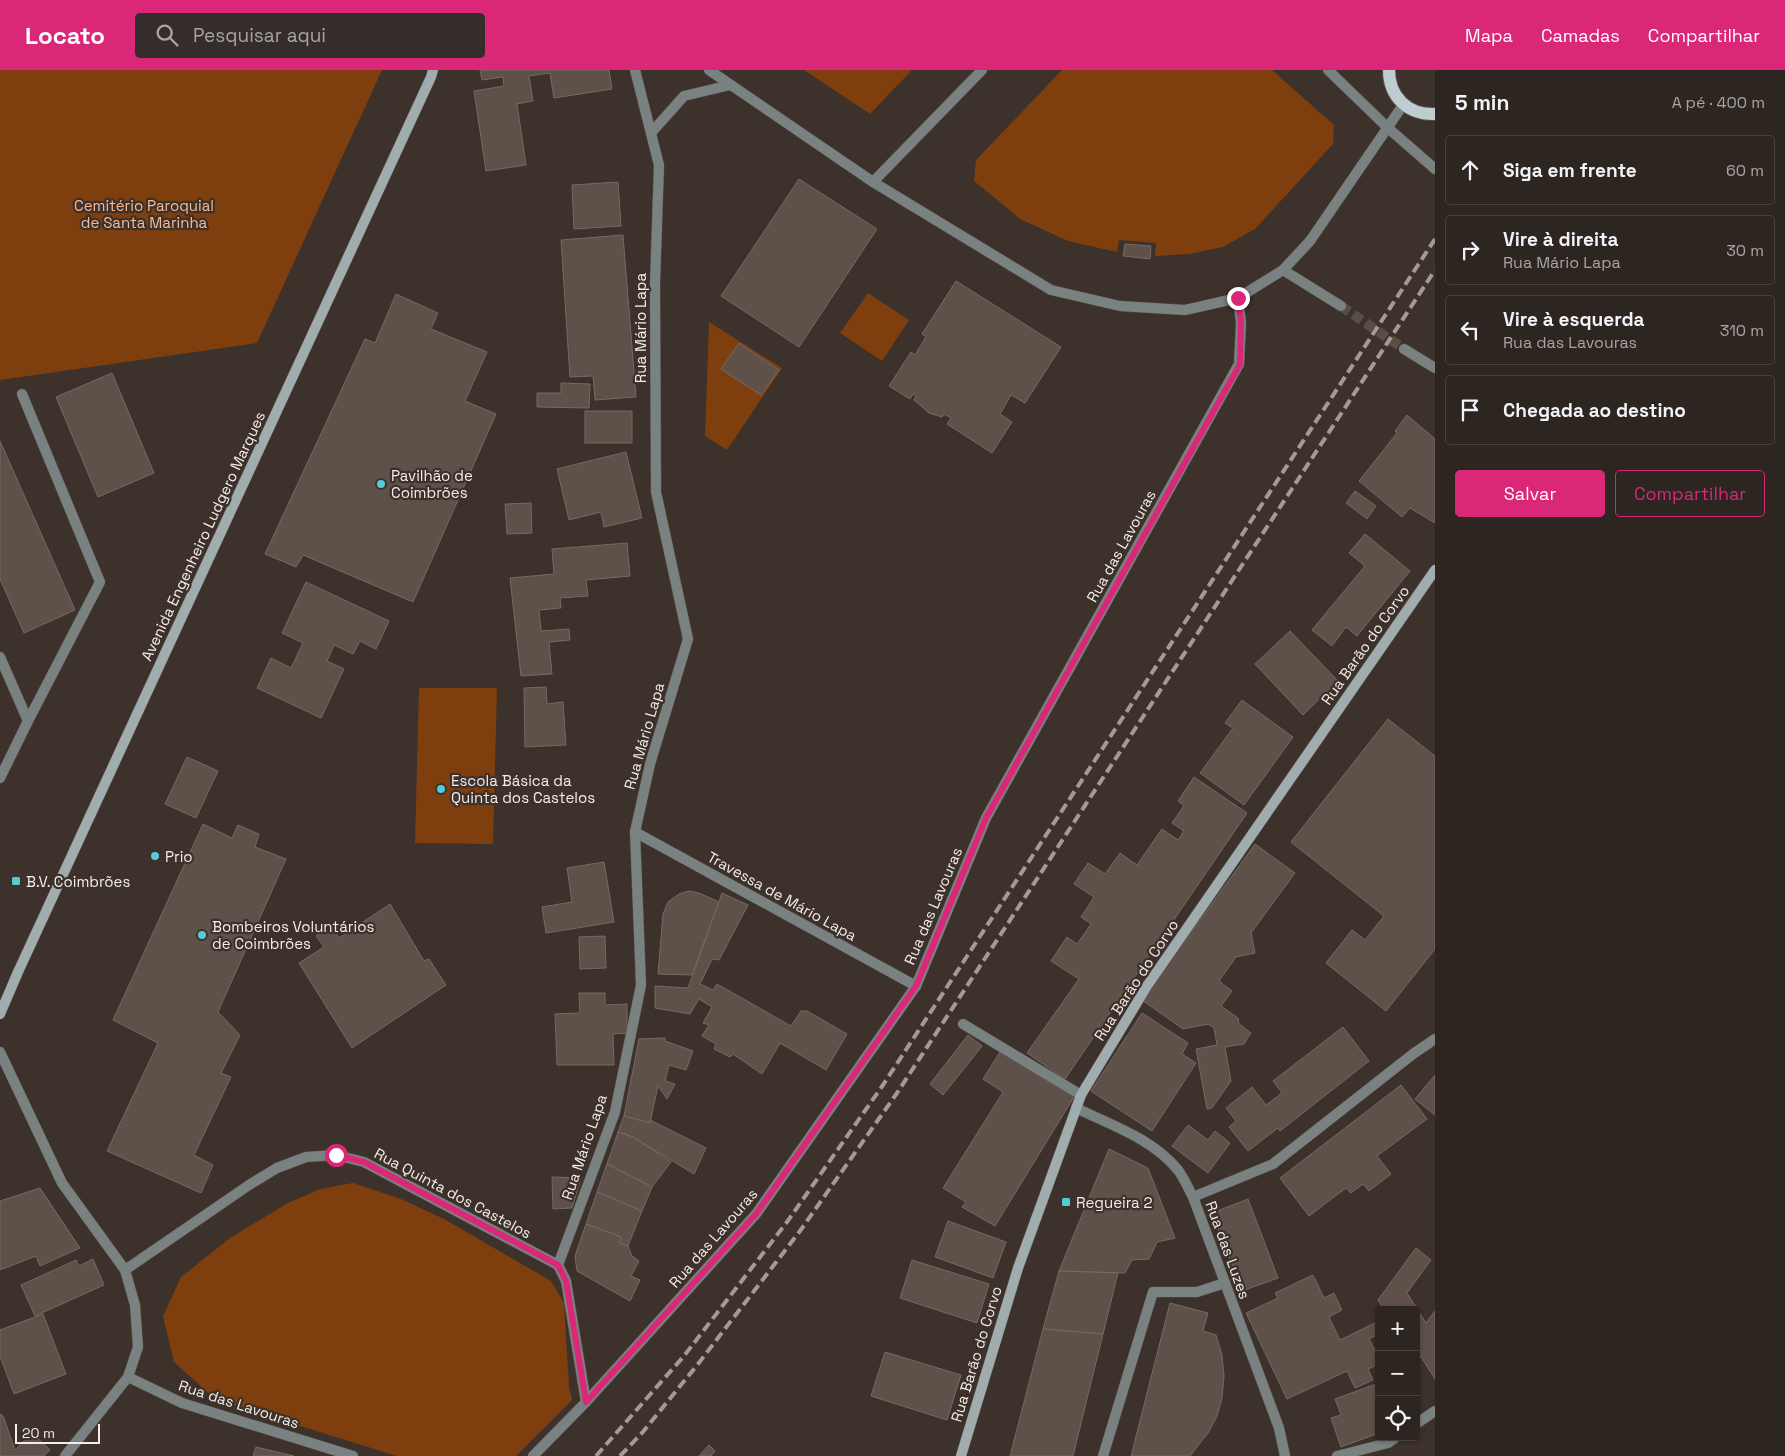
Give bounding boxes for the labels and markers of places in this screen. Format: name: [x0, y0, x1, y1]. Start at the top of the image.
place label: Pavilhão de Coimbrões: [391, 466, 473, 502]
marker: Pavilhão de Coimbrões: [375, 478, 387, 490]
place label: Escola Básica da Quinta dos Castelos: [451, 771, 595, 807]
marker: Escola Básica da Quinta dos Castelos: [435, 783, 447, 795]
place label: Prio: [165, 847, 193, 866]
marker: Prio: [149, 850, 161, 862]
place label: B.V. Coimbrões: [26, 872, 131, 891]
marker: B.V. Coimbrões: [10, 875, 22, 887]
place label: Bombeiros Voluntários de Coimbrões: [212, 917, 374, 953]
marker: Bombeiros Voluntários de Coimbrões: [196, 929, 208, 941]
place label: Regueira 2: [1076, 1193, 1153, 1212]
marker: Regueira 2: [1060, 1196, 1072, 1208]

